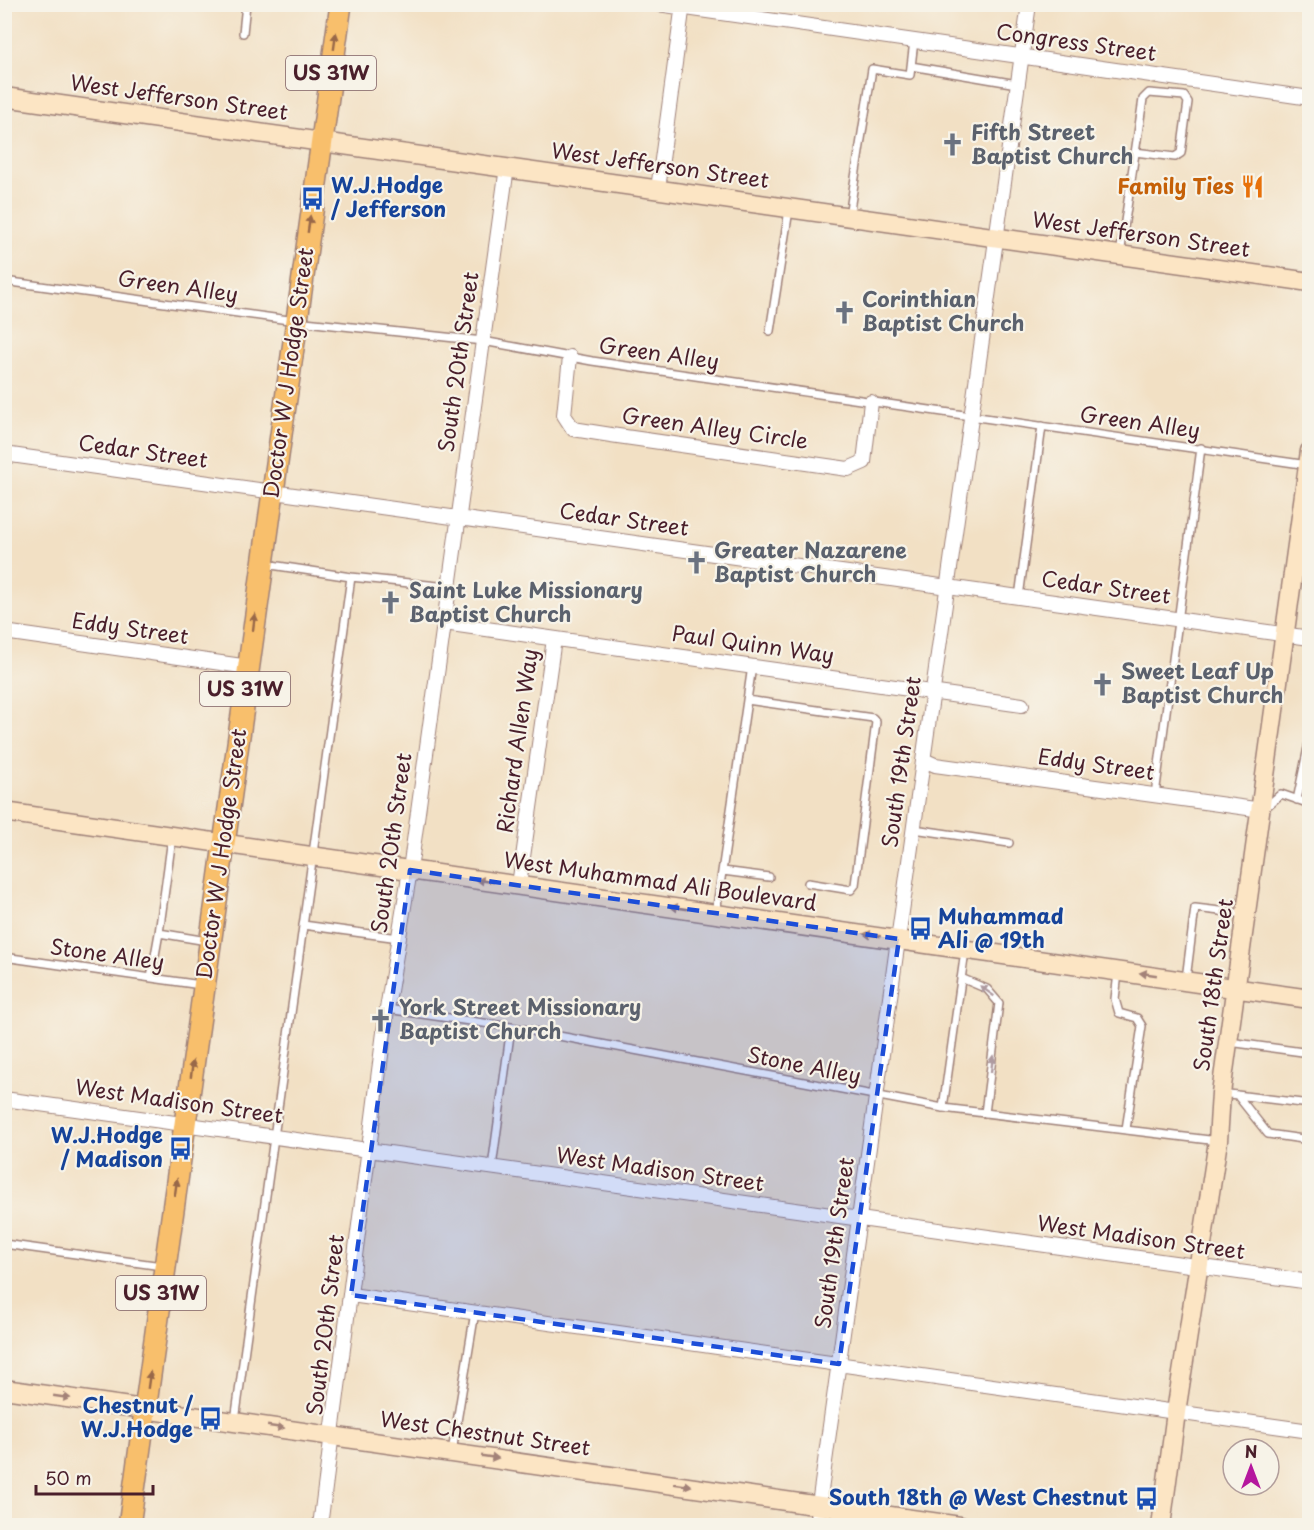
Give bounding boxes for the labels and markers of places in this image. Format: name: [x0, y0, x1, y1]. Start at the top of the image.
place label: Fifth Street Baptist Church: [971, 115, 1134, 171]
church icon: Fifth Street Baptist Church: [940, 132, 966, 158]
place label: W.J.Hodge / Jefferson: [330, 168, 446, 224]
place label: Family Ties: [1117, 169, 1234, 201]
restaurant icon: Family Ties: [1239, 174, 1265, 200]
bus stop icon: W.J.Hodge / Jefferson: [300, 185, 326, 211]
place label: Corinthian Baptist Church: [862, 282, 1025, 338]
church icon: Corinthian Baptist Church: [831, 299, 857, 325]
place label: Greater Nazarene Baptist Church: [714, 533, 907, 589]
church icon: Greater Nazarene Baptist Church: [683, 550, 709, 576]
place label: Saint Luke Missionary Baptist Church: [409, 573, 643, 629]
church icon: Saint Luke Missionary Baptist Church: [378, 590, 404, 616]
place label: Sweet Leaf Up Baptist Church: [1121, 654, 1284, 710]
church icon: Sweet Leaf Up Baptist Church: [1090, 671, 1116, 697]
place label: Muhammad Ali @ 19th: [938, 899, 1064, 955]
bus stop icon: Muhammad Ali @ 19th: [907, 916, 933, 942]
place label: York Street Missionary Baptist Church: [399, 990, 641, 1046]
church icon: York Street Missionary Baptist Church: [368, 1007, 394, 1033]
place label: W.J.Hodge / Madison: [51, 1118, 163, 1174]
bus stop icon: W.J.Hodge / Madison: [168, 1135, 194, 1161]
place label: Chestnut / W.J.Hodge: [81, 1388, 193, 1444]
bus stop icon: Chestnut / W.J.Hodge: [198, 1405, 224, 1431]
place label: South 18th @ West Chestnut: [829, 1480, 1128, 1512]
bus stop icon: South 18th @ West Chestnut: [1133, 1485, 1159, 1511]

